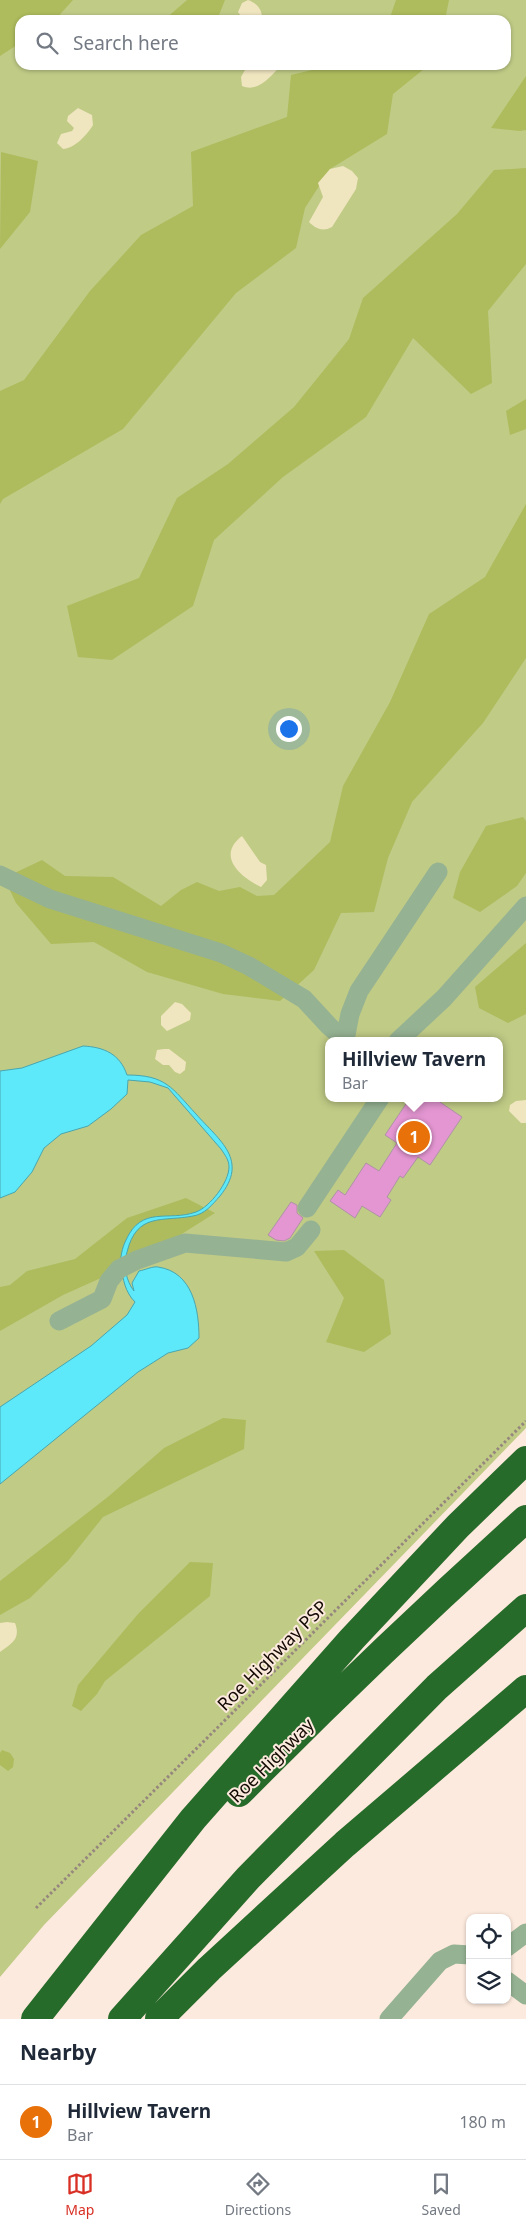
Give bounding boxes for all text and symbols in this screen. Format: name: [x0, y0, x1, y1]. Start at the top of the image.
search box: [15, 15, 511, 70]
icon: search: [33, 29, 61, 57]
text: Search here: [73, 30, 179, 56]
your location: [276, 716, 302, 742]
popup: [325, 1037, 503, 1102]
text: Hillview Tavern: [342, 1046, 486, 1072]
text: Bar: [342, 1072, 368, 1094]
pin: 1: [398, 1118, 430, 1156]
street label: Roe Highway PSP: [212, 1595, 332, 1715]
street label: Roe Highway: [223, 1712, 319, 1808]
map controls: [466, 1914, 511, 2004]
button: locate: [466, 1914, 511, 1959]
button: layers: [466, 1959, 511, 2004]
text: Nearby: [20, 2038, 96, 2066]
text: Hillview Tavern: [67, 2098, 211, 2124]
text: 1: [31, 2111, 41, 2133]
text: 180 m: [459, 2111, 506, 2133]
text: Bar: [67, 2124, 93, 2146]
tab: Map: [65, 2170, 94, 2219]
tab: Directions: [225, 2170, 291, 2219]
tab: Saved: [422, 2170, 461, 2219]

